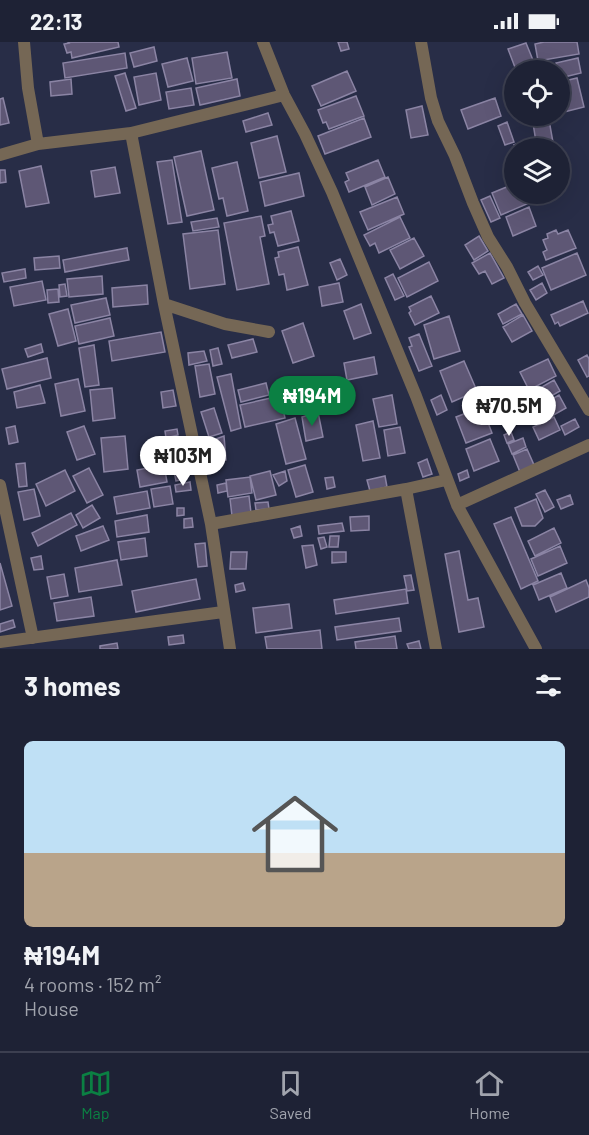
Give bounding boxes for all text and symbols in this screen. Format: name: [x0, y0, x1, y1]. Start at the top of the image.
text: 22:13: [30, 8, 82, 34]
map controls: [504, 60, 570, 204]
button: locate: [504, 60, 570, 126]
button: layers: [504, 138, 570, 204]
pin: ₦194M: [270, 376, 354, 427]
text: ₦194M: [283, 383, 341, 407]
pin: ₦70.5M: [460, 386, 558, 437]
text: ₦70.5M: [476, 393, 542, 417]
pin: ₦103M: [141, 436, 225, 487]
text: ₦103M: [154, 443, 212, 467]
icon: filters: [532, 669, 565, 702]
text: 3 homes: [24, 670, 121, 701]
icon: home: [241, 780, 349, 888]
text: ₦194M: [24, 939, 100, 970]
text: 4 rooms · 152 m²: [24, 972, 161, 996]
text: House: [24, 996, 79, 1020]
tab: Map: [79, 1067, 112, 1122]
tab: Saved: [270, 1067, 312, 1122]
tab: Home: [469, 1067, 510, 1122]

